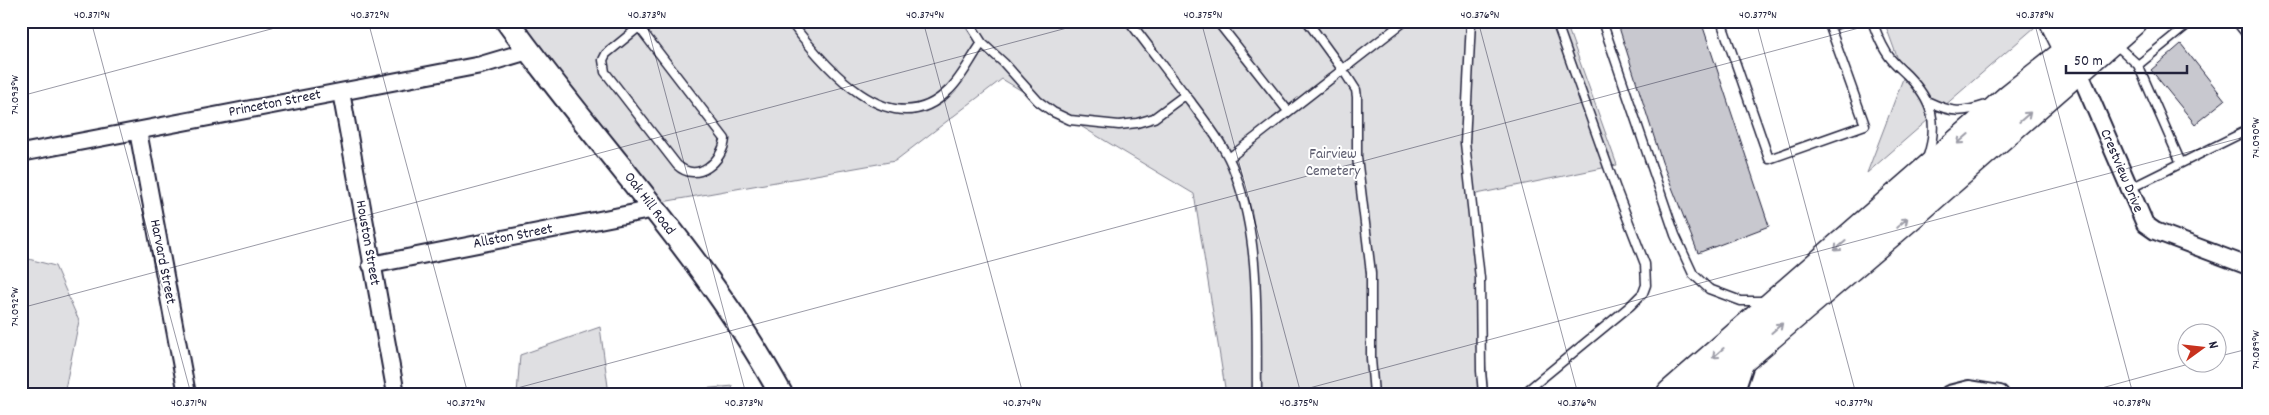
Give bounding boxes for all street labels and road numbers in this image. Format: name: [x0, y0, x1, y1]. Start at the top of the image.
street label: Princeton Street: [227, 84, 324, 124]
street label: Crestview Drive: [2093, 126, 2149, 217]
street label: Oak Hill Road: [618, 168, 680, 240]
street label: Houston Street: [349, 199, 385, 288]
street label: Harvard Street: [143, 218, 181, 307]
street label: Allston Street: [471, 218, 555, 255]

